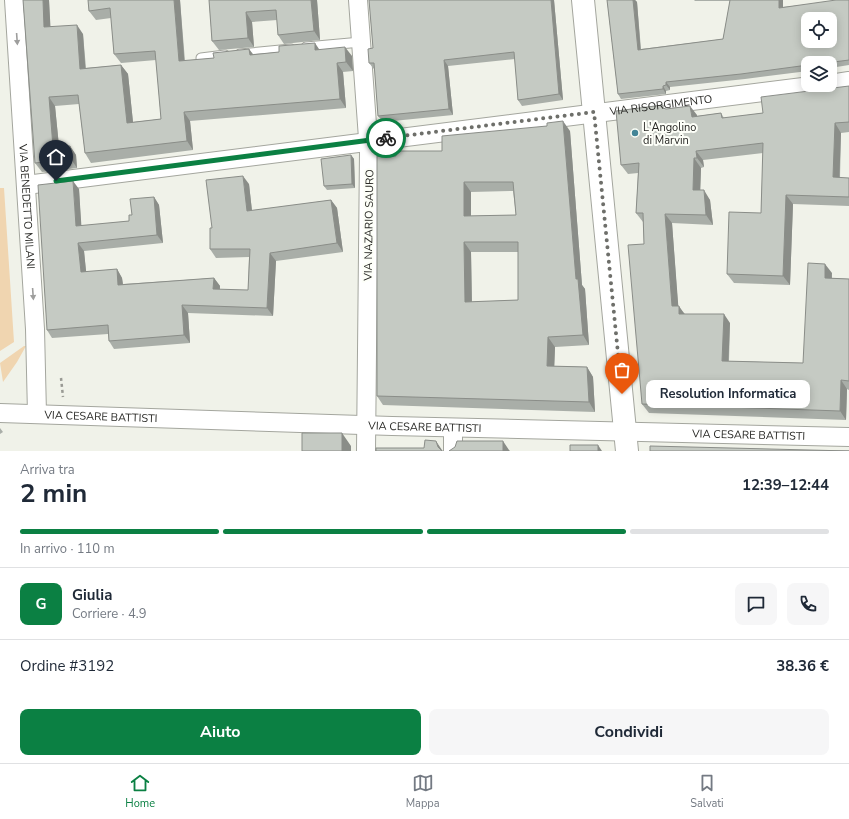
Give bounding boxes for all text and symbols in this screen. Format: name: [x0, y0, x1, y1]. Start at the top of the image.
map controls: [801, 12, 837, 92]
button: locate: [801, 12, 837, 48]
one-way arrow: [13, 33, 20, 45]
button: layers: [801, 56, 837, 92]
street label: VIA RISORGIMENTO: [608, 91, 713, 119]
courier: [366, 118, 406, 158]
place label: L'Angolino di Marvin: [643, 120, 696, 148]
icon: bike: [375, 127, 397, 149]
marker: L'Angolino di Marvin: [630, 128, 640, 138]
pin: [39, 140, 73, 181]
street label: VIA BENEDETTO MILANI: [16, 143, 39, 270]
icon: home: [45, 146, 67, 168]
street label: VIA NAZARIO SAURO: [361, 169, 377, 282]
one-way arrow: [30, 288, 37, 300]
pin: [605, 353, 639, 394]
icon: bag: [611, 359, 633, 381]
callout: Resolution Informatica: [646, 380, 810, 408]
text: Resolution Informatica: [660, 385, 796, 403]
street label: VIA CESARE BATTISTI: [43, 407, 158, 426]
street label: VIA CESARE BATTISTI: [367, 418, 482, 436]
street label: VIA CESARE BATTISTI: [691, 426, 805, 443]
text: Arriva tra: [20, 461, 75, 479]
text: 12:39–12:44: [742, 475, 829, 495]
text: 2 min: [20, 476, 87, 511]
text: In arrivo · 110 m: [20, 540, 115, 558]
button: chat: [735, 583, 777, 625]
button: phone: [787, 583, 829, 625]
text: Giulia: [72, 585, 112, 605]
text: G: [35, 594, 47, 614]
text: Corriere · 4.9: [72, 605, 146, 623]
text: Ordine #3192: [20, 656, 114, 676]
text: 38.36 €: [776, 656, 829, 676]
button: Aiuto: [20, 709, 421, 755]
button: Condividi: [429, 709, 829, 755]
tab: Home: [125, 772, 155, 811]
tab: Mappa: [406, 772, 440, 811]
tab: Salvati: [690, 772, 724, 811]

